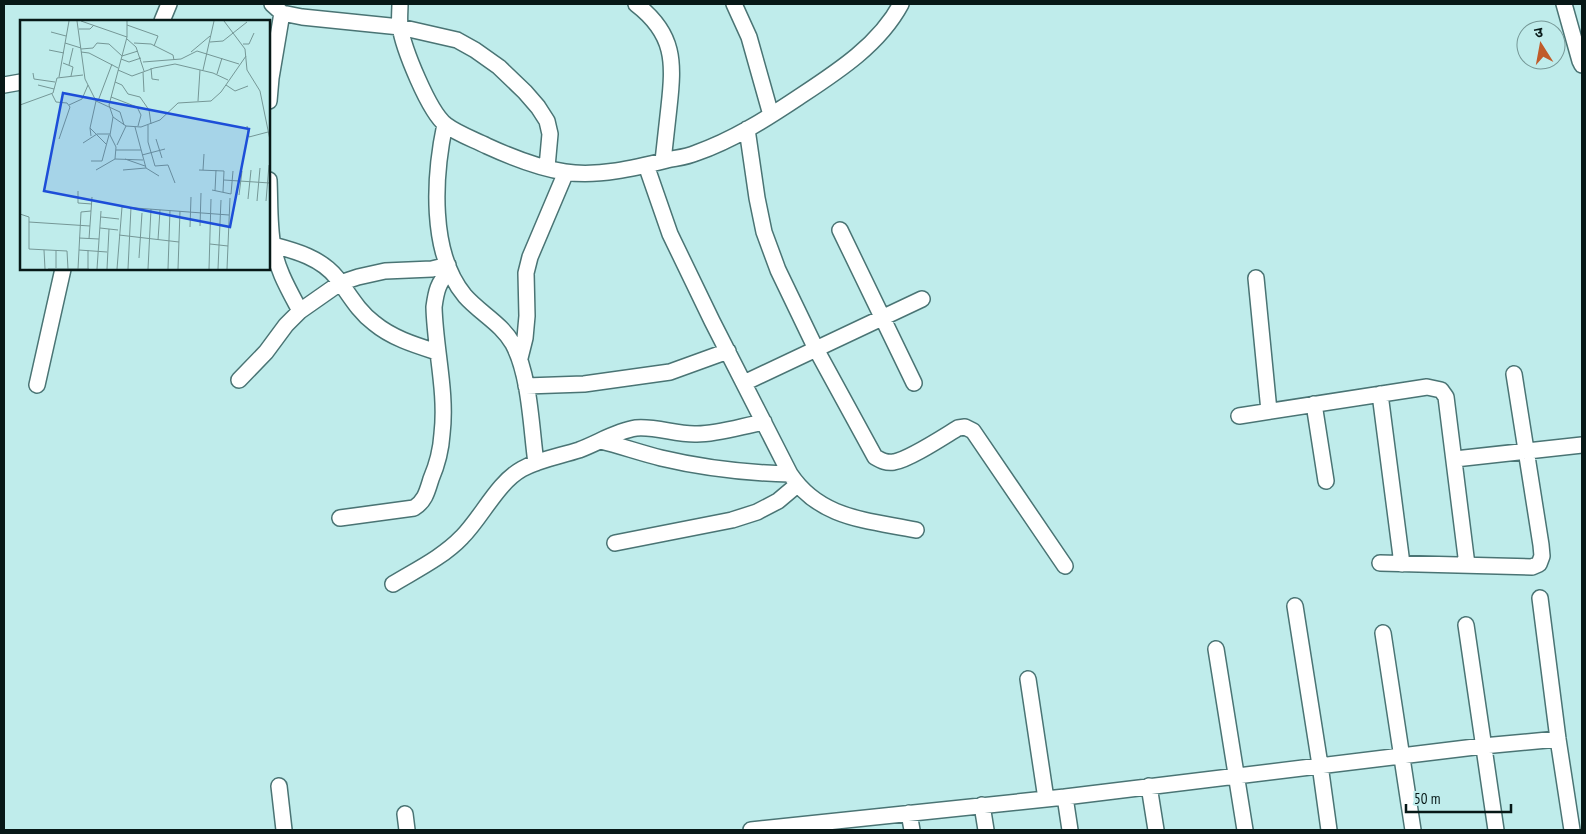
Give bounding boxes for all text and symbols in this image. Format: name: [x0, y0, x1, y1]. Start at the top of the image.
inset map: [20, 20, 270, 270]
north arrow: [1516, 20, 1566, 70]
text: उ: [1533, 22, 1545, 42]
scale bar: [1406, 782, 1511, 814]
text: 50 m: [1414, 789, 1440, 808]

